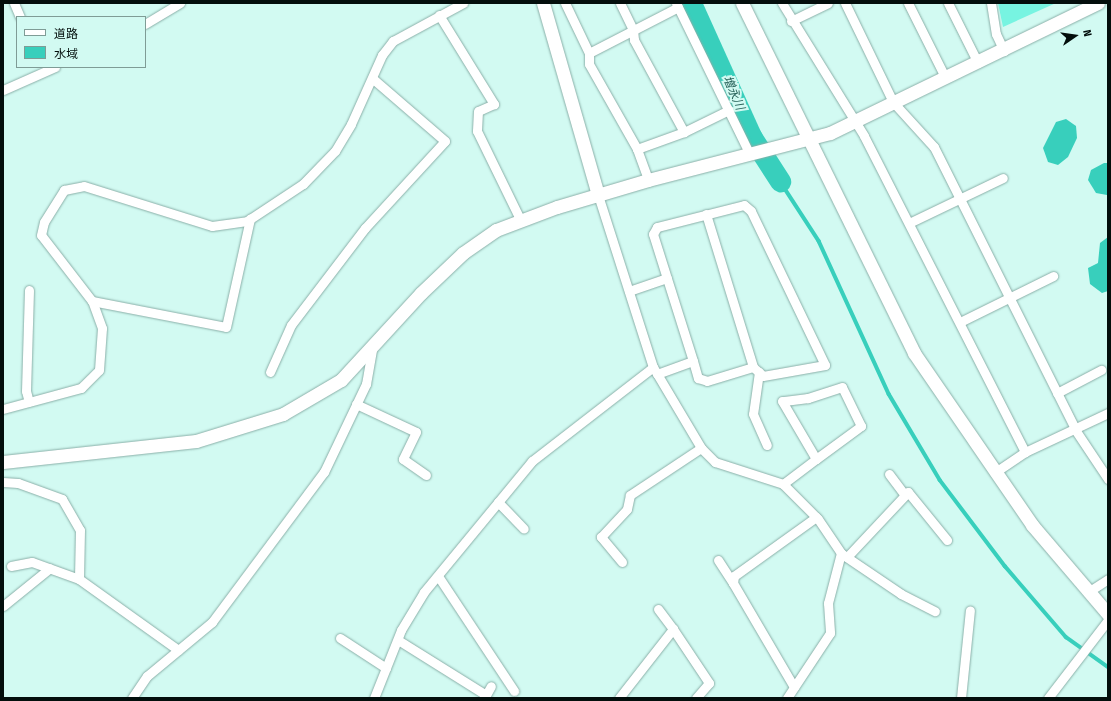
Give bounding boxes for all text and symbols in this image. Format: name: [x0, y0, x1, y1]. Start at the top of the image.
legend: [16, 16, 146, 68]
north arrow: [1055, 16, 1095, 56]
text: 道路: [54, 27, 78, 41]
text: N: [1080, 29, 1094, 38]
text: 水域: [54, 47, 78, 61]
water label: 増永川: [719, 74, 747, 112]

